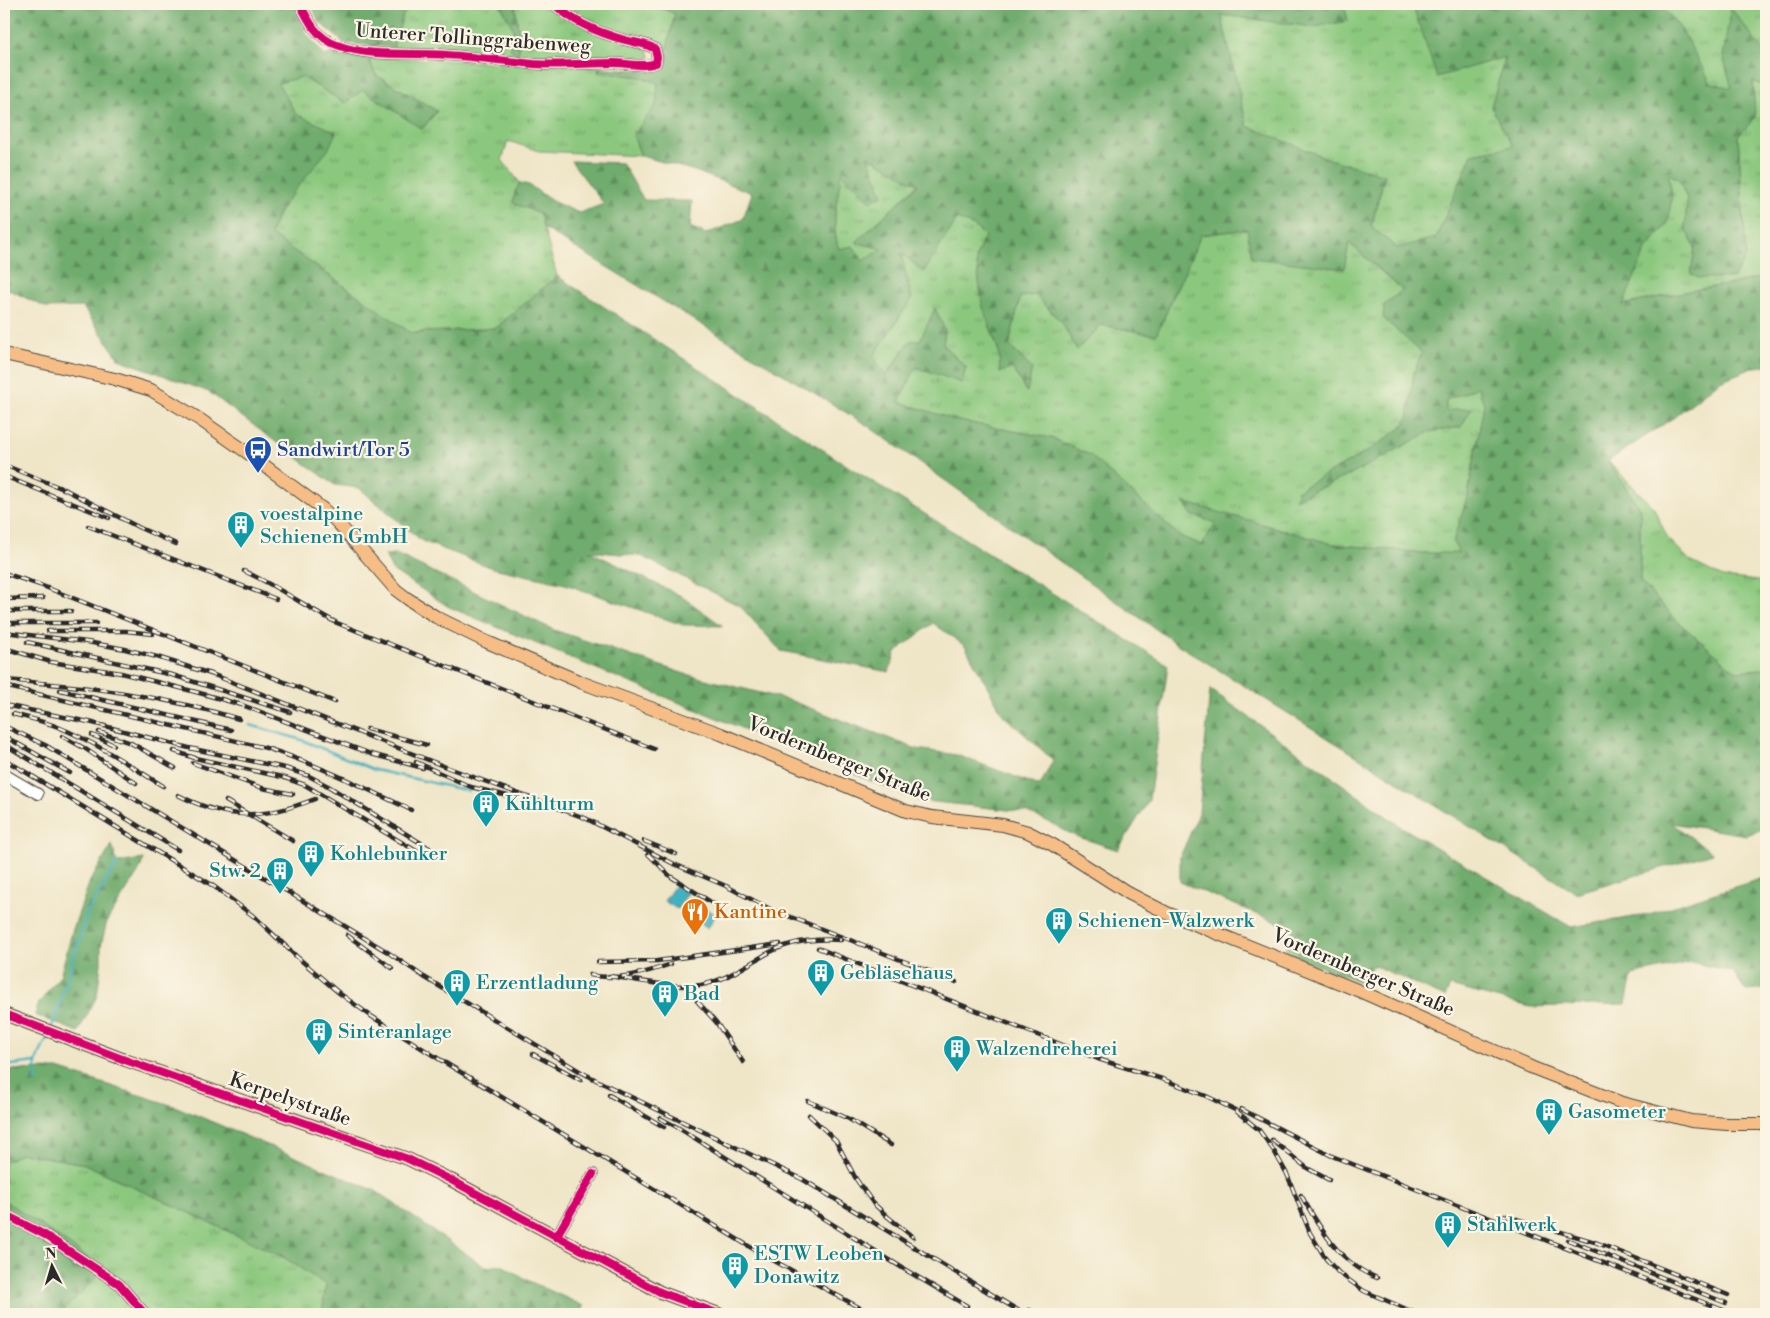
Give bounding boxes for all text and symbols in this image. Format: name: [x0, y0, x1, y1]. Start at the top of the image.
street label: Unterer Tollinggrabenweg: [355, 18, 592, 60]
bus stop icon: Sandwirt/Tor 5: [243, 435, 273, 474]
place label: Sandwirt/Tor 5: [277, 438, 410, 463]
place label: voestalpine Schienen GmbH: [259, 502, 408, 550]
building icon: voestalpine Schienen GmbH: [226, 510, 256, 549]
street label: Vordernberger Straße: [742, 711, 935, 808]
building icon: Kühlturm: [471, 789, 501, 828]
place label: Kühlturm: [505, 792, 595, 817]
building icon: Kohlebunker: [296, 839, 326, 878]
place label: Kohlebunker: [330, 842, 448, 867]
building icon: Stw. 2: [265, 856, 295, 895]
place label: Stw. 2: [209, 859, 261, 884]
restaurant icon: Kantine: [680, 897, 710, 936]
place label: Kantine: [714, 900, 787, 925]
building icon: Schienen-Walzwerk: [1044, 906, 1074, 945]
place label: Schienen-Walzwerk: [1078, 909, 1256, 934]
street label: Vordernberger Straße: [1267, 923, 1458, 1023]
building icon: Gebläsehaus: [806, 958, 836, 997]
place label: Gebläsehaus: [840, 961, 953, 986]
building icon: Erzentladung: [442, 968, 472, 1007]
place label: Erzentladung: [476, 971, 599, 996]
building icon: Bad: [650, 979, 680, 1018]
place label: Bad: [683, 982, 720, 1007]
building icon: Sinteranlage: [304, 1017, 334, 1056]
place label: Sinteranlage: [338, 1020, 452, 1045]
building icon: Walzendreherei: [942, 1034, 972, 1073]
place label: Walzendreherei: [975, 1037, 1118, 1062]
street label: Kerpelystraße: [226, 1067, 354, 1133]
building icon: Gasometer: [1534, 1097, 1564, 1136]
place label: Gasometer: [1568, 1100, 1666, 1125]
building icon: Stahlwerk: [1433, 1210, 1463, 1249]
place label: Stahlwerk: [1467, 1213, 1558, 1238]
north arrow: [28, 1240, 78, 1290]
place label: ESTW Leoben Donawitz: [754, 1242, 884, 1290]
text: N: [45, 1245, 57, 1263]
building icon: ESTW Leoben Donawitz: [720, 1251, 750, 1290]

